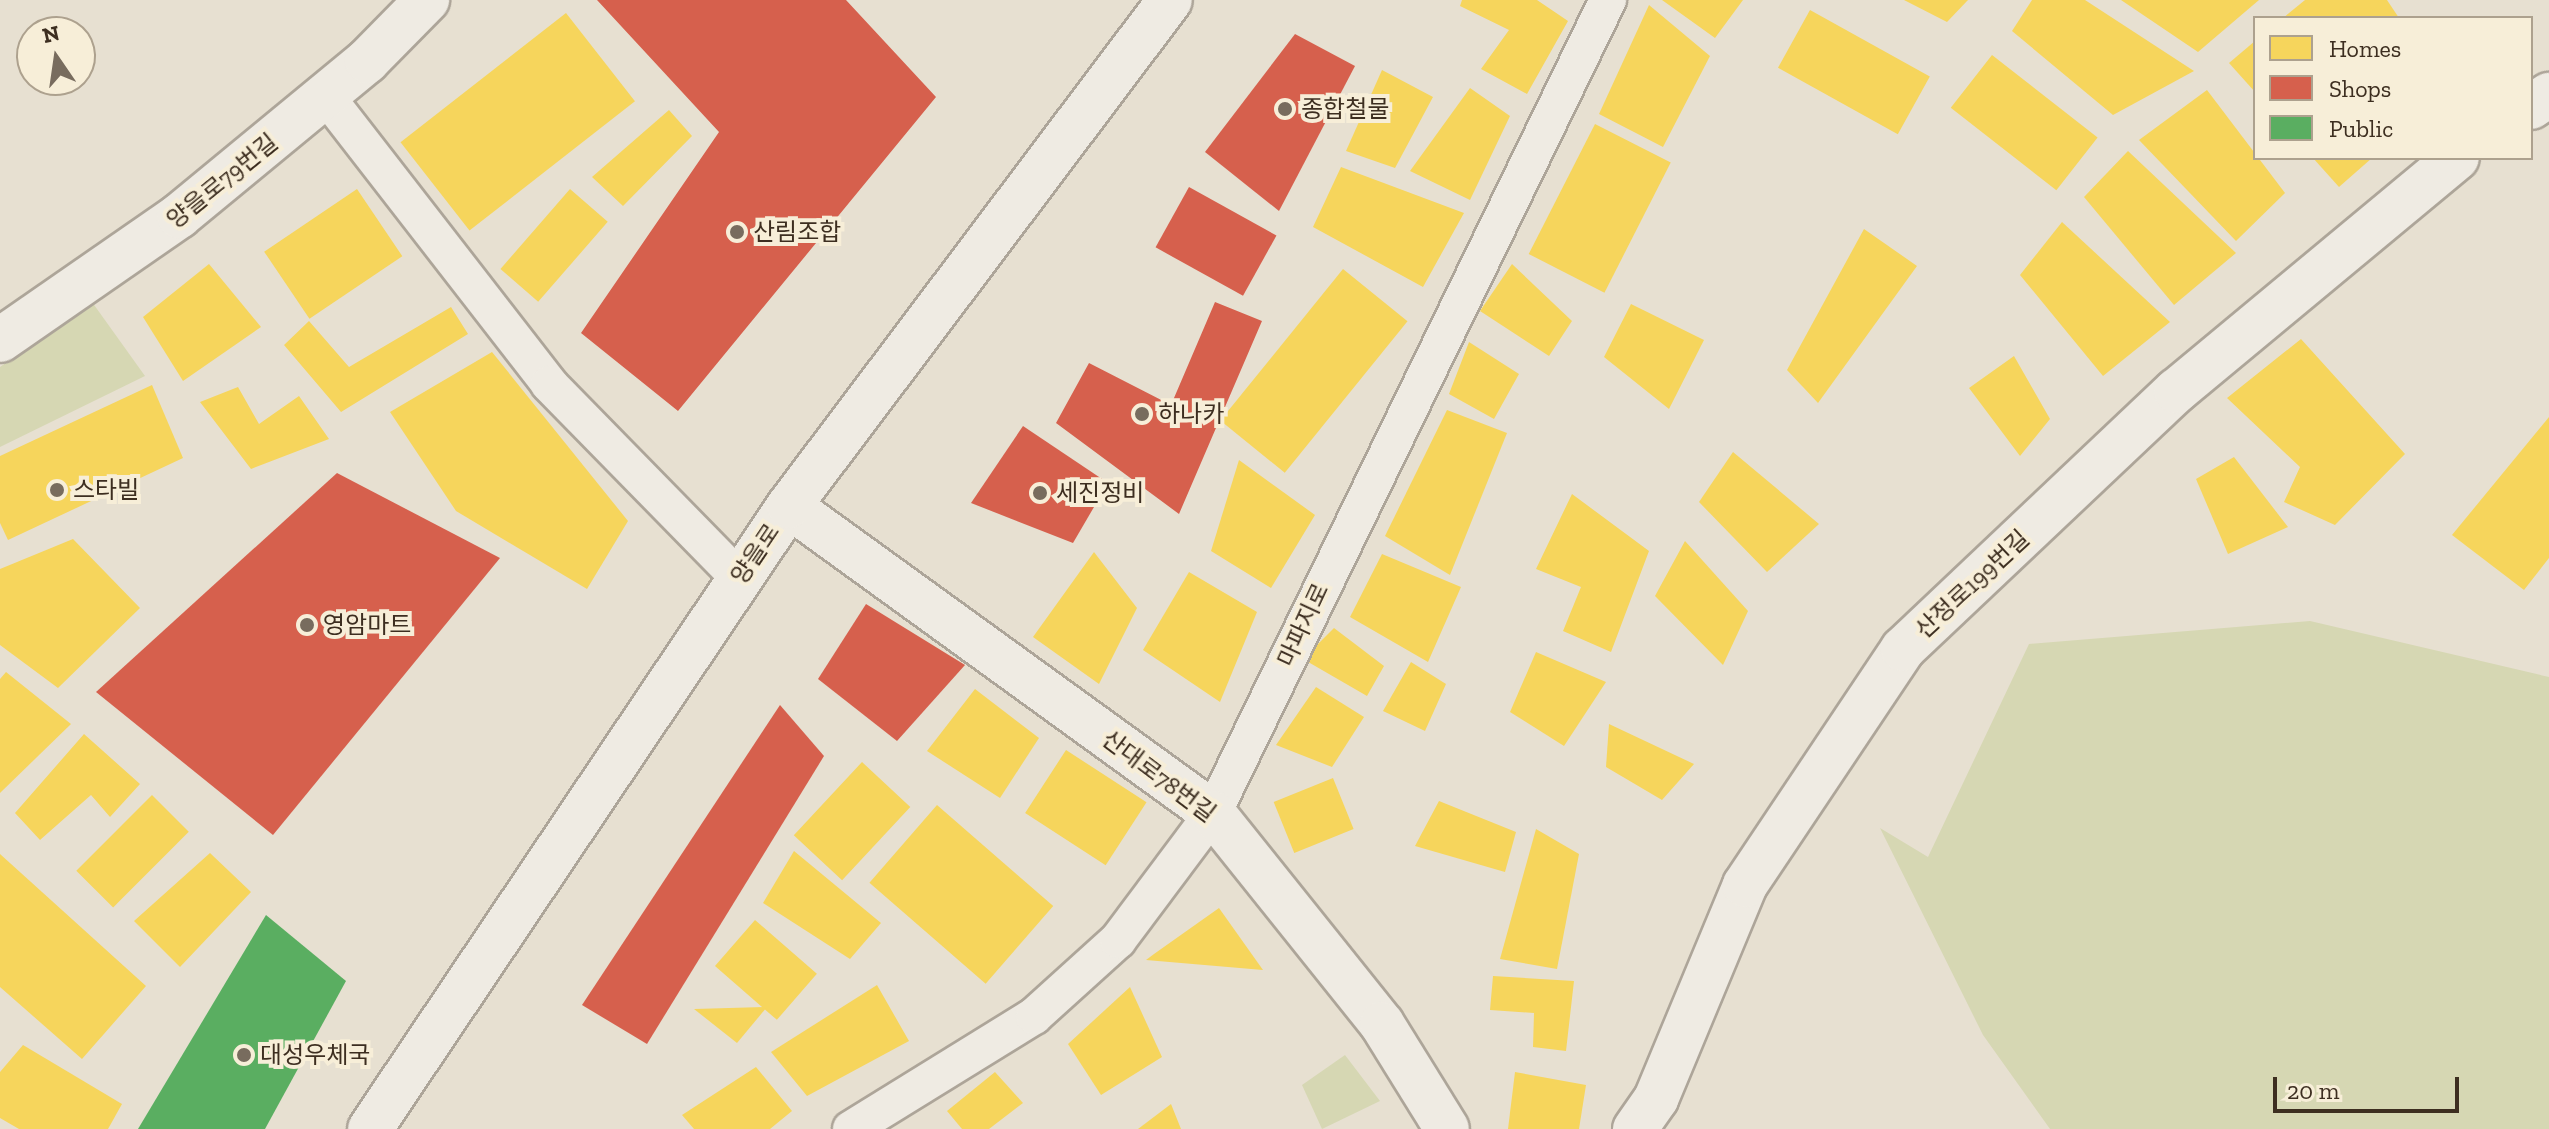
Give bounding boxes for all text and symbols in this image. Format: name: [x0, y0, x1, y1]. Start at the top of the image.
north arrow: [16, 16, 96, 96]
legend: [2253, 16, 2533, 160]
text: N: [40, 19, 62, 49]
text: Homes: [2329, 34, 2401, 63]
text: Shops: [2329, 74, 2391, 103]
place label: 종합철물: [1301, 95, 1389, 123]
marker: 종합철물: [1276, 100, 1294, 118]
text: Public: [2329, 114, 2393, 143]
street label: 양을로79번길: [161, 128, 283, 234]
place label: 산림조합: [753, 218, 841, 246]
marker: 산림조합: [728, 223, 746, 241]
place label: 하나카: [1158, 400, 1224, 428]
marker: 하나카: [1133, 405, 1151, 423]
place label: 스타빌: [73, 476, 139, 504]
place label: 세진정비: [1056, 479, 1144, 507]
marker: 스타빌: [48, 481, 66, 499]
marker: 세진정비: [1031, 484, 1049, 502]
street label: 양을로: [725, 518, 785, 590]
street label: 산정로199번길: [1909, 524, 2035, 644]
street label: 마파지로: [1271, 579, 1335, 671]
place label: 영암마트: [323, 611, 411, 639]
marker: 영암마트: [298, 616, 316, 634]
street label: 산대로78번길: [1097, 724, 1221, 828]
place label: 대성우체국: [260, 1041, 370, 1069]
marker: 대성우체국: [235, 1046, 253, 1064]
scale bar: [2277, 1061, 2463, 1111]
text: 20 m: [2287, 1076, 2339, 1105]

